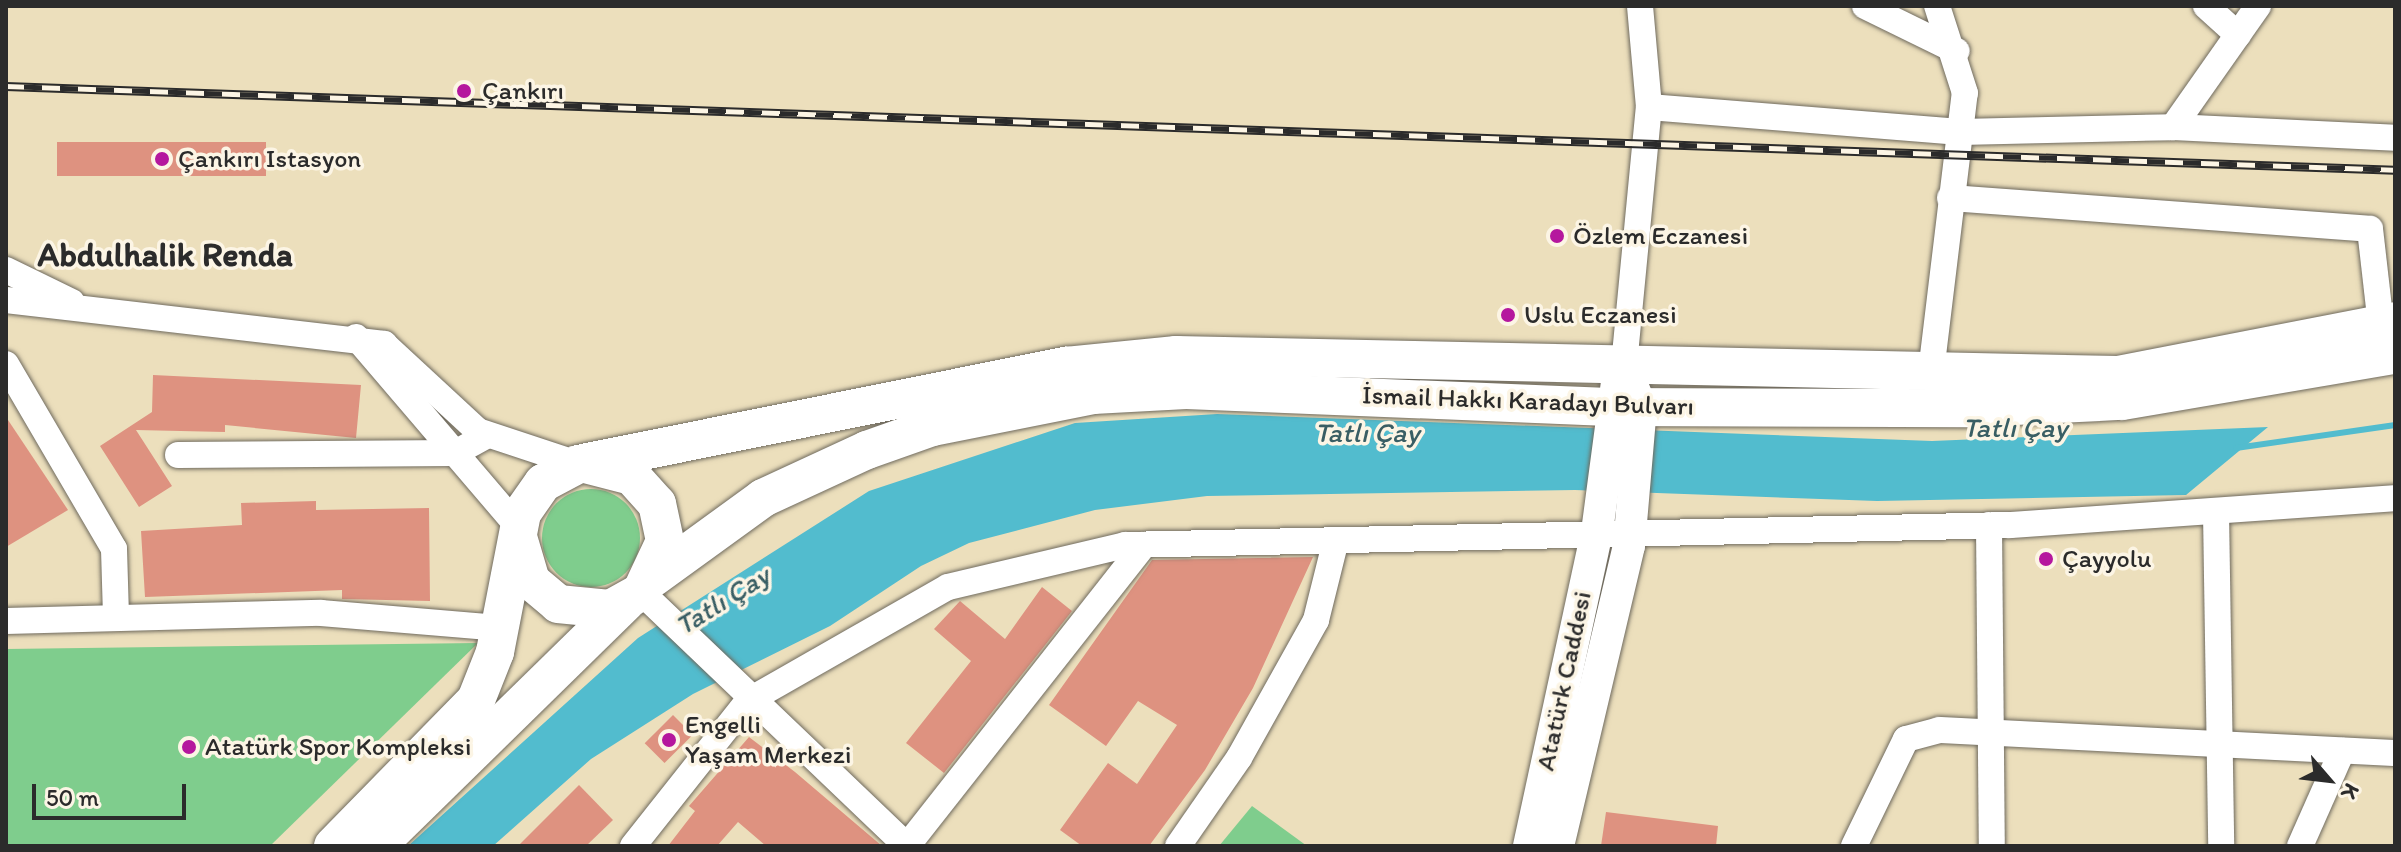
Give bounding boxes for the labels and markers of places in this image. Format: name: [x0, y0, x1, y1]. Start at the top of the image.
place label: Çankırı: [482, 75, 564, 107]
marker: Çankırı: [453, 80, 475, 102]
place label: Çankırı Istasyon: [178, 143, 361, 175]
marker: Çankırı Istasyon: [153, 150, 171, 168]
place label: Özlem Eczanesi: [1573, 220, 1749, 252]
marker: Özlem Eczanesi: [1548, 227, 1566, 245]
place label: Uslu Eczanesi: [1524, 299, 1677, 331]
marker: Uslu Eczanesi: [1499, 306, 1517, 324]
place label: Çayyolu: [2062, 543, 2151, 575]
marker: Çayyolu: [2037, 550, 2055, 568]
place label: Engelli Yaşam Merkezi: [685, 709, 851, 770]
place label: Atatürk Spor Kompleksi: [205, 731, 472, 763]
marker: Engelli Yaşam Merkezi: [660, 731, 678, 749]
marker: Atatürk Spor Kompleksi: [180, 738, 198, 756]

